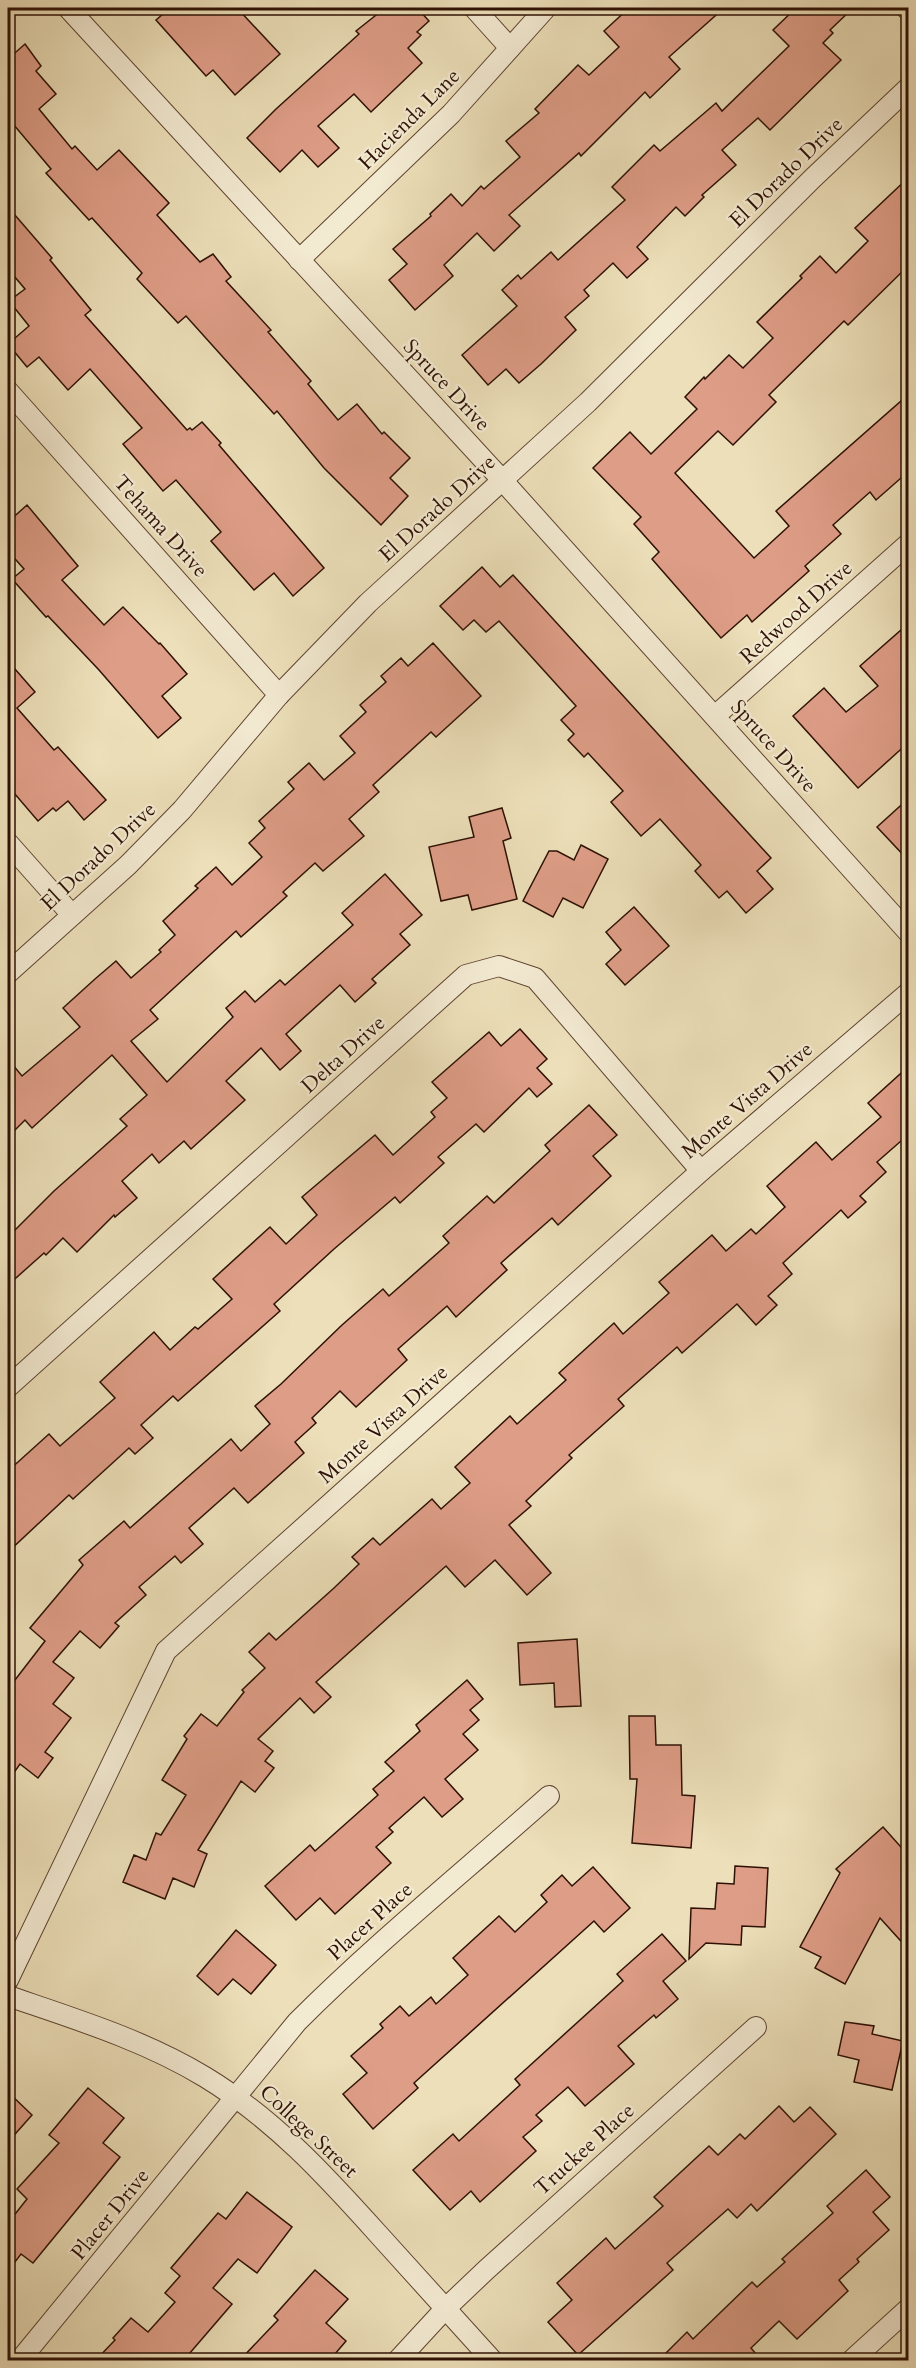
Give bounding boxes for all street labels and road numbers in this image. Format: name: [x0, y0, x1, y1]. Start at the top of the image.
street label: Hacienda Lane: [352, 62, 467, 177]
street label: El Dorado Drive: [723, 111, 850, 234]
street label: Spruce Drive: [396, 333, 497, 438]
street label: El Dorado Drive: [373, 448, 502, 569]
street label: Tehama Drive: [107, 469, 215, 584]
street label: Redwood Drive: [734, 554, 859, 671]
street label: Spruce Drive: [724, 693, 823, 799]
street label: El Dorado Drive: [34, 795, 162, 917]
street label: Delta Drive: [295, 1009, 392, 1100]
street label: Monte Vista Drive: [675, 1035, 819, 1166]
street label: Monte Vista Drive: [312, 1358, 454, 1490]
street label: Placer Place: [322, 1875, 419, 1967]
street label: College Street: [253, 2078, 365, 2185]
street label: Truckee Place: [528, 2096, 641, 2202]
street label: Placer Drive: [64, 2162, 156, 2266]

